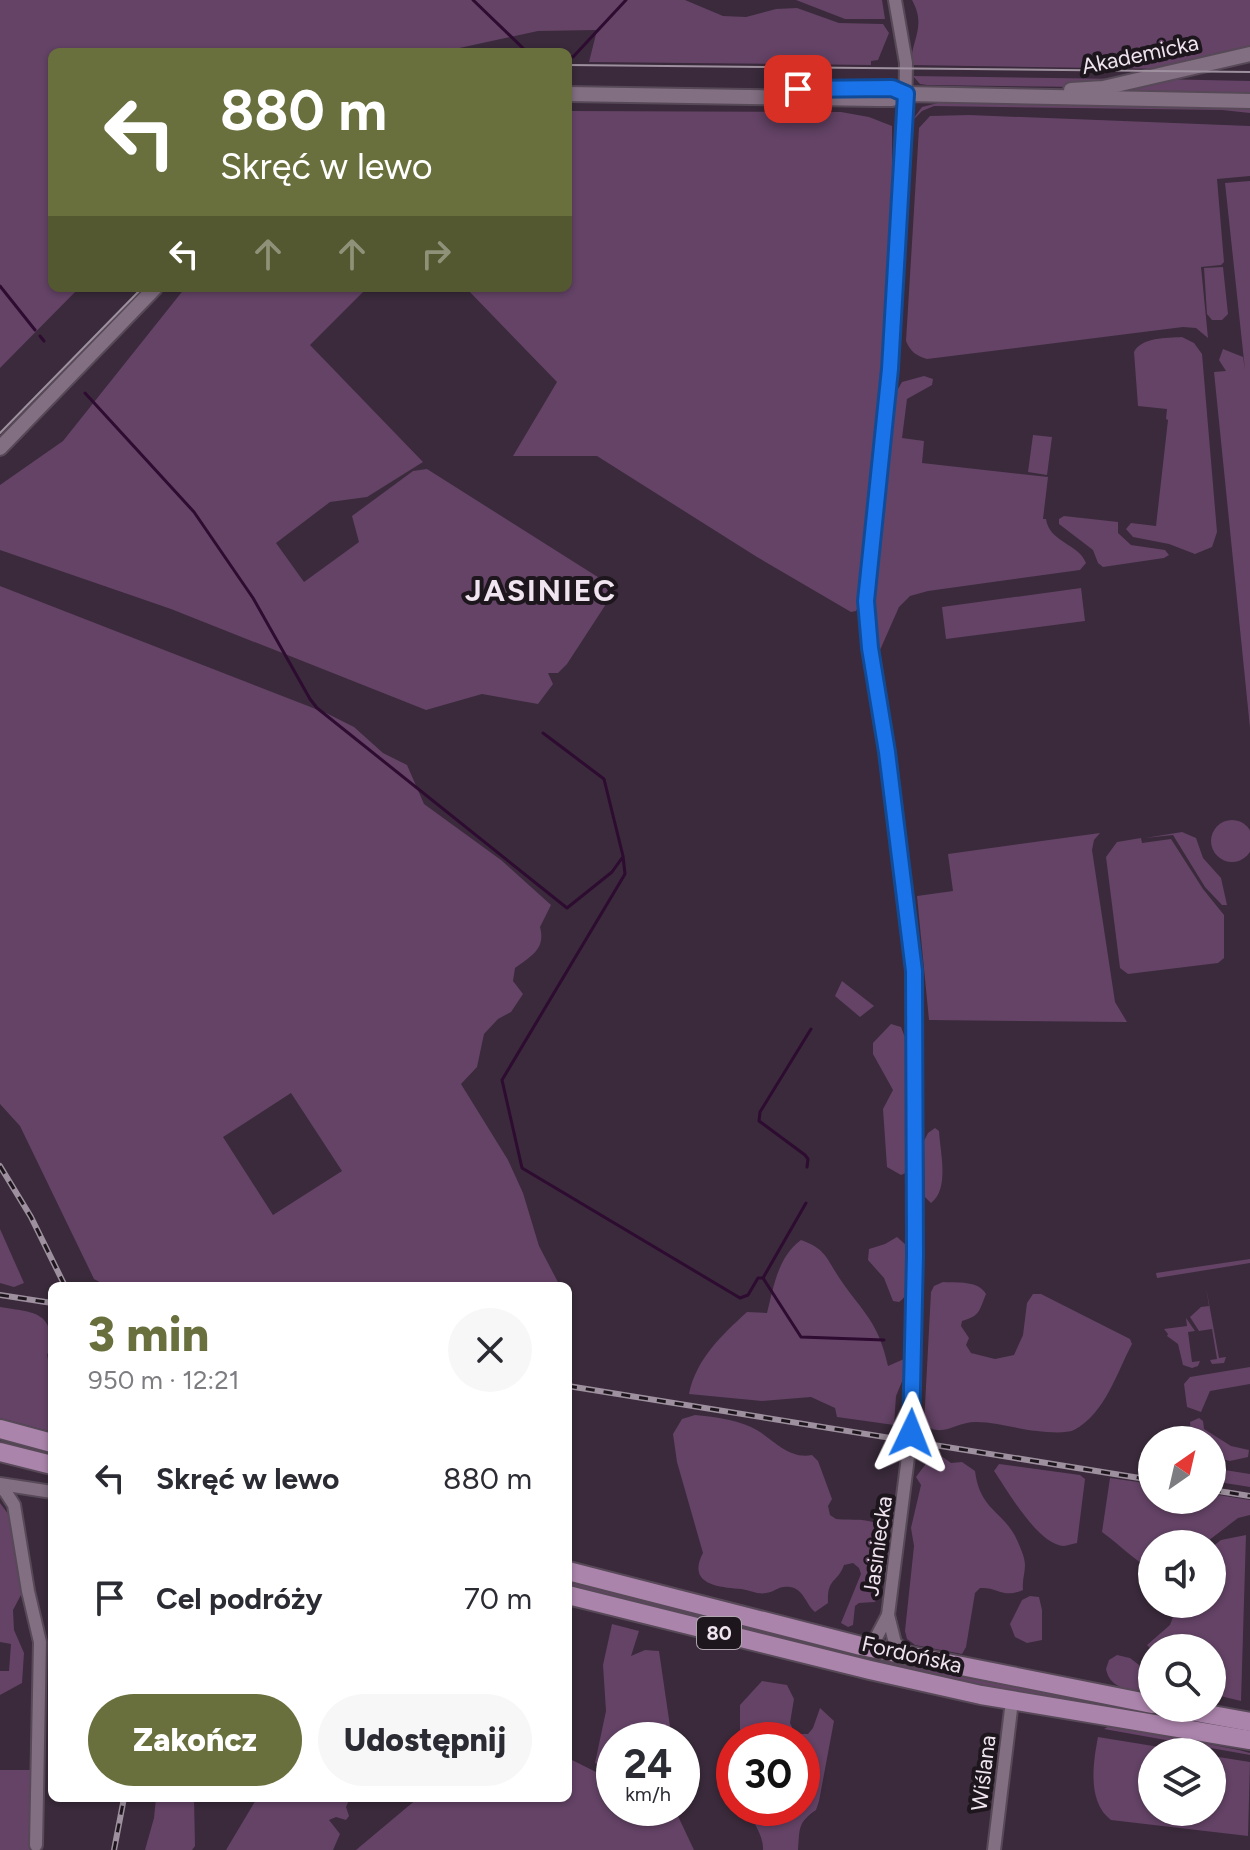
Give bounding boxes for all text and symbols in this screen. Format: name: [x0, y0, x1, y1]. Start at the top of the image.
street label: Akademicka: [1079, 29, 1201, 80]
pin: [764, 55, 832, 123]
icon: arrive: [776, 67, 820, 111]
text: 880 m: [220, 77, 387, 144]
icon: left: [88, 80, 192, 184]
text: Skręć w lewo: [220, 145, 433, 188]
icon: left: [162, 232, 206, 276]
icon: ahead: [246, 232, 290, 276]
icon: ahead: [330, 232, 374, 276]
icon: right: [414, 232, 458, 276]
district label: JASINIEC: [465, 572, 617, 609]
text: 3 min: [88, 1305, 209, 1363]
button: close: [448, 1308, 532, 1392]
text: 950 m · 12:21: [88, 1364, 239, 1396]
position arrow: [869, 1391, 953, 1475]
north arrow: [1138, 1426, 1226, 1514]
map controls: [1138, 1426, 1226, 1826]
icon: left: [88, 1456, 132, 1500]
text: Skręć w lewo: [156, 1460, 339, 1497]
text: 880 m: [443, 1460, 532, 1497]
street label: Jasiniecka: [857, 1494, 898, 1598]
button: sound: [1138, 1530, 1226, 1618]
icon: arrive: [88, 1576, 132, 1620]
text: Cel podróży: [156, 1580, 323, 1617]
text: 70 m: [464, 1580, 532, 1617]
road number: 80: [697, 1617, 741, 1649]
street label: Fordońska: [859, 1630, 965, 1679]
button: search: [1138, 1634, 1226, 1722]
button: Zakończ: [88, 1694, 302, 1786]
button: Udostępnij: [318, 1694, 532, 1786]
speed limit sign: 30: [716, 1722, 820, 1826]
street label: Wiślana: [965, 1734, 1002, 1812]
button: layers: [1138, 1738, 1226, 1826]
text: 24: [624, 1740, 672, 1788]
text: km/h: [625, 1782, 671, 1806]

